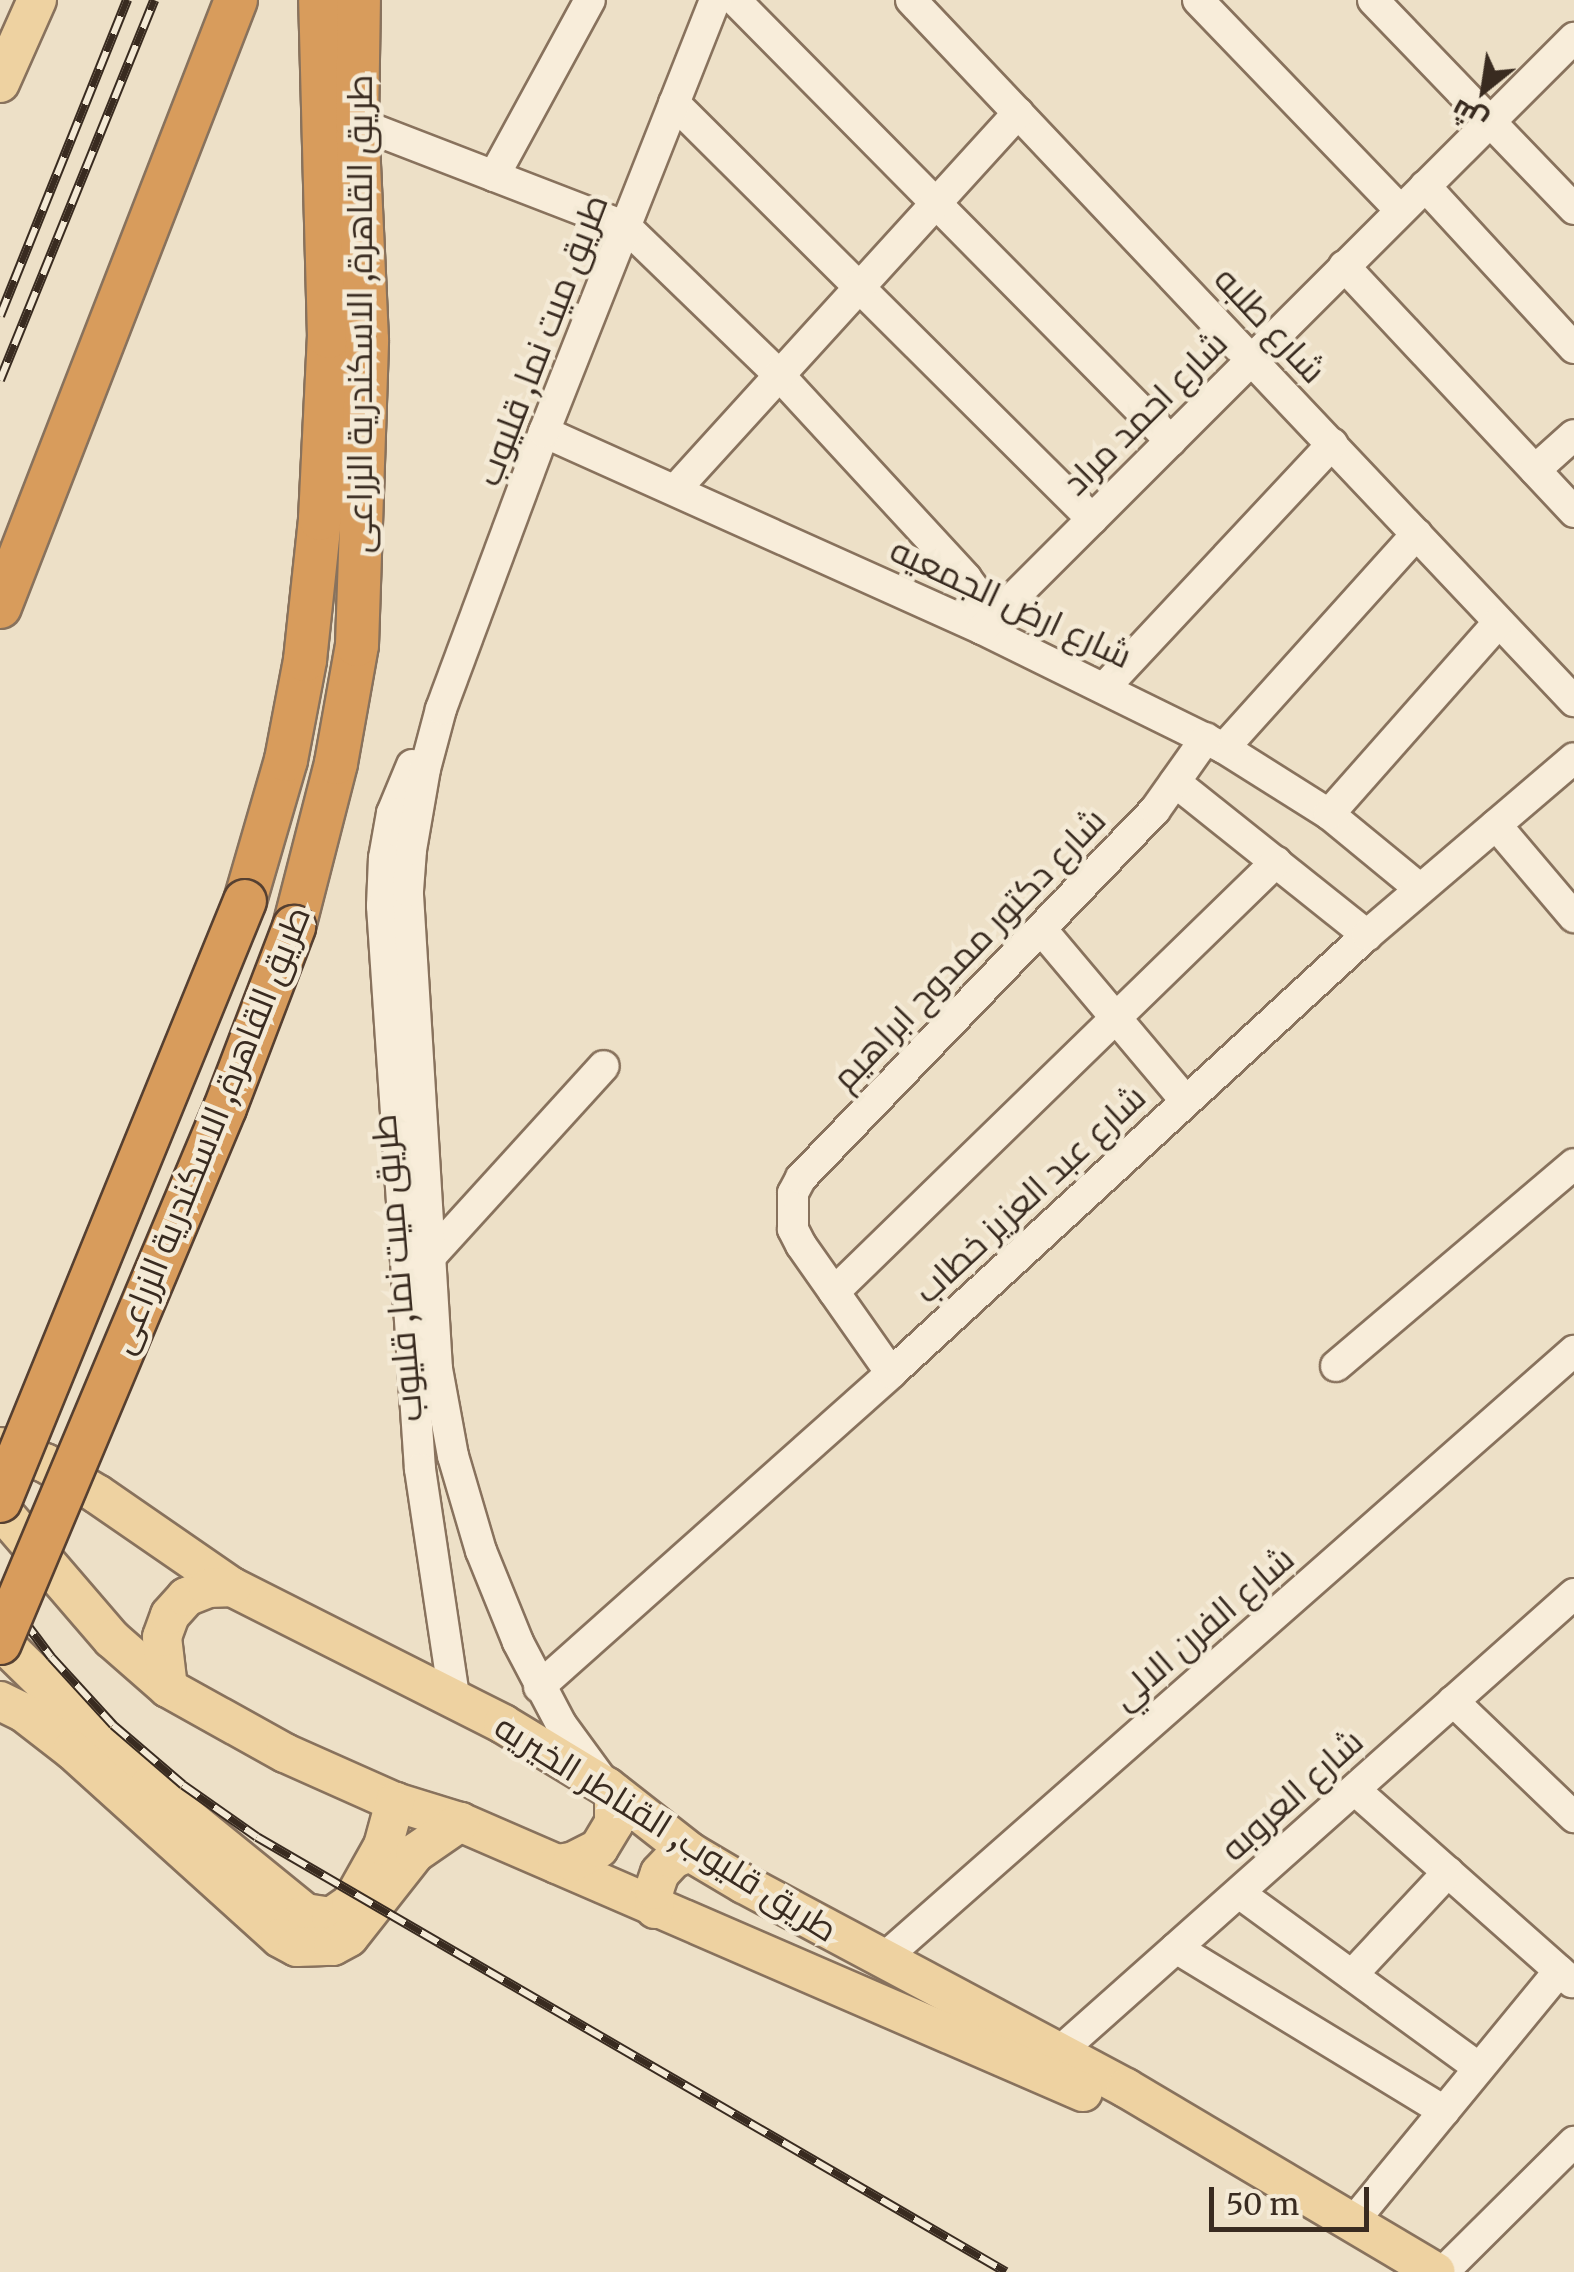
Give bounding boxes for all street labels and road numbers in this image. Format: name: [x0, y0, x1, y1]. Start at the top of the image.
street label: طريق القاهرة, الاسكندرية الزراعى: [339, 75, 381, 553]
street label: طريق ميت نما, قليوب: [467, 188, 617, 492]
street label: شارع طلبه: [1206, 258, 1334, 392]
street label: شارع احمد مراد: [1054, 322, 1236, 504]
street label: شارع ارض الجمعيه: [884, 529, 1138, 677]
street label: شارع دكتور ممدوح ابراهيم: [824, 799, 1114, 1099]
street label: طريق القاهرة, الاسكندرية الزراعى: [101, 900, 319, 1360]
street label: شارع عبد العزيز خطاب: [906, 1076, 1154, 1312]
street label: طريق ميت نما, قليوب: [363, 1112, 431, 1424]
street label: شارع الفرن الالي: [1103, 1538, 1303, 1718]
street label: طريق قليوب, القناطر الخيريه: [487, 1705, 845, 1951]
street label: شارع العروبه: [1212, 1720, 1372, 1870]

